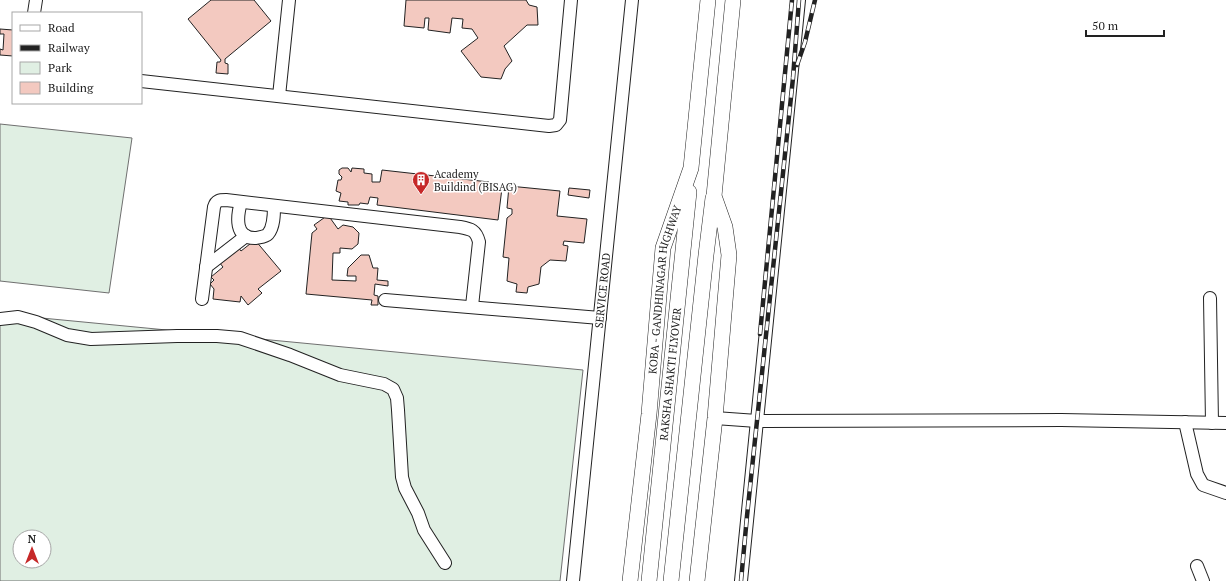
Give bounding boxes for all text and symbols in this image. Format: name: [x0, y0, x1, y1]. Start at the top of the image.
legend: [12, 12, 142, 104]
scale bar: [1086, 12, 1164, 38]
text: 50 m: [1092, 18, 1119, 33]
text: Road: [48, 20, 75, 35]
text: Railway: [48, 40, 91, 55]
text: Park: [48, 60, 73, 75]
text: Building: [48, 80, 94, 95]
place label: Academy Buildind (BISAG): [434, 167, 517, 194]
building icon: Academy Buildind (BISAG): [411, 170, 431, 195]
street label: KOBA - GANDHINAGAR HIGHWAY: [645, 202, 685, 374]
street label: SERVICE ROAD: [592, 252, 613, 329]
street label: RAKSHA SHAKTI FLYOVER: [656, 307, 684, 441]
north arrow: [12, 529, 52, 569]
text: N: [28, 532, 37, 546]

